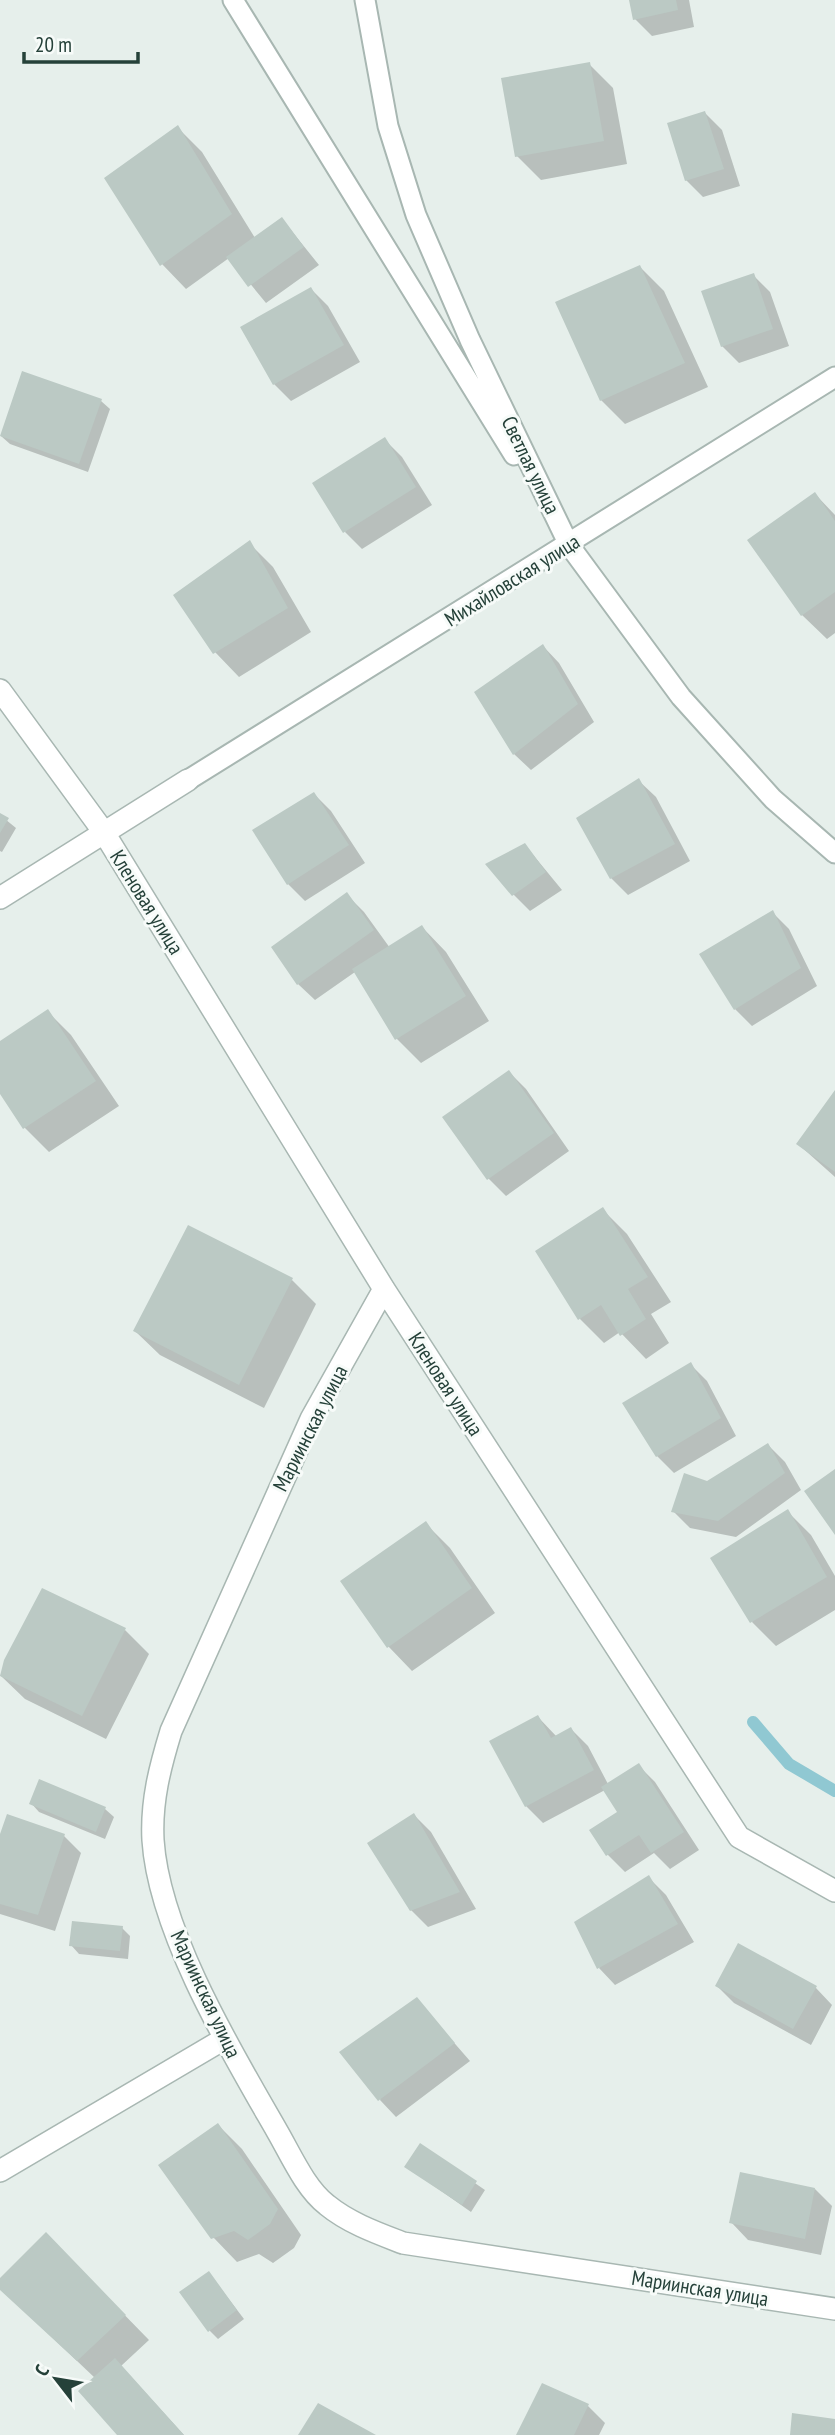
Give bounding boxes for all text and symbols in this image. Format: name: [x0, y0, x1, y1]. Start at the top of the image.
scale bar: [24, 21, 138, 65]
text: 20 m: [35, 31, 72, 58]
street label: Светлая улица: [496, 412, 566, 518]
street label: Михайловская улица: [439, 528, 585, 632]
street label: Кленовая улица: [104, 845, 190, 959]
street label: Кленовая улица: [403, 1327, 489, 1441]
street label: Мариинская улица: [267, 1360, 353, 1496]
street label: Мариинская улица: [165, 1926, 247, 2062]
street label: Мариинская улица: [630, 2264, 770, 2312]
north arrow: [21, 2344, 91, 2414]
text: С: [29, 2360, 54, 2380]

